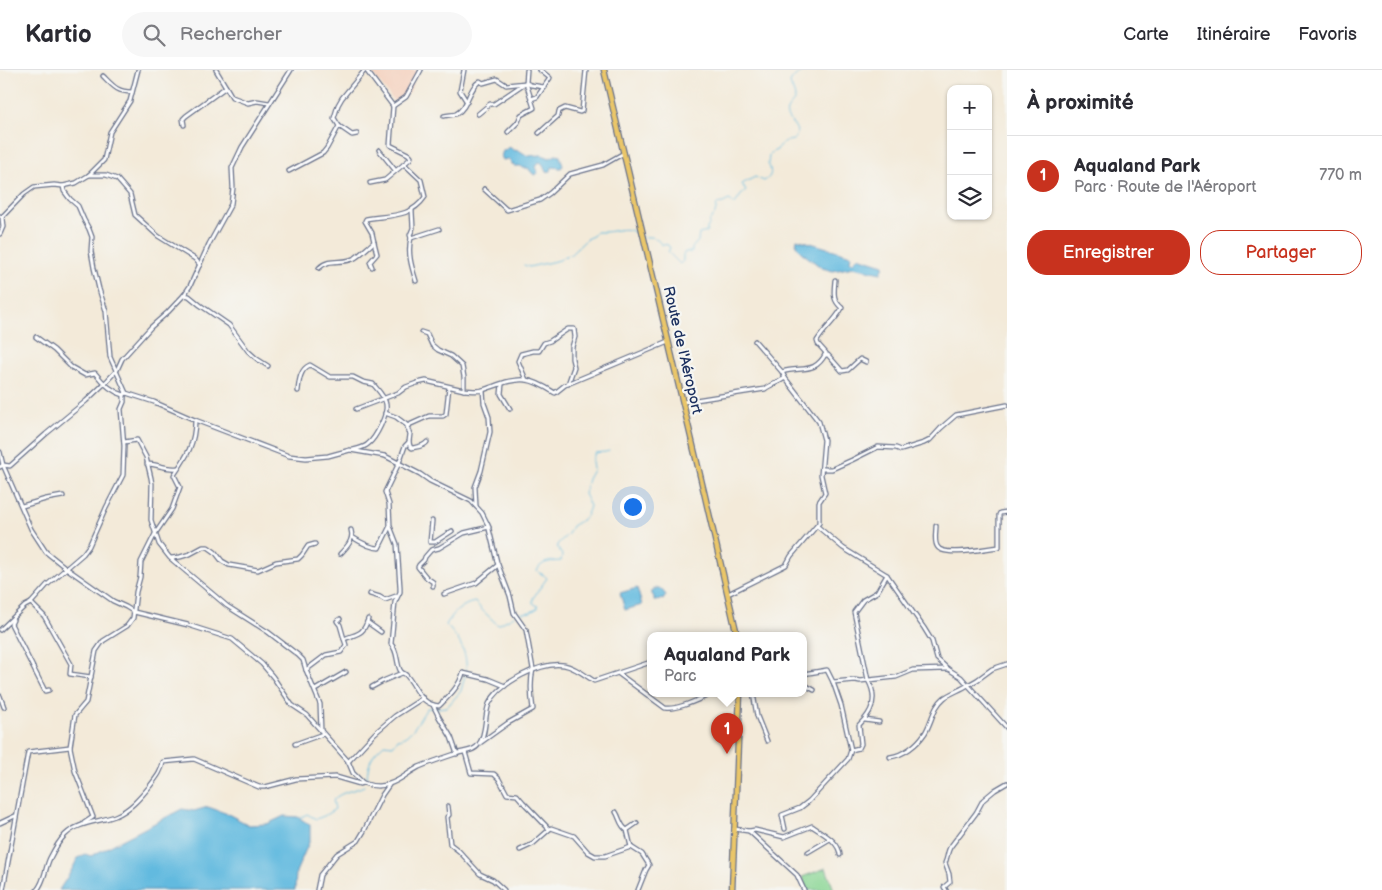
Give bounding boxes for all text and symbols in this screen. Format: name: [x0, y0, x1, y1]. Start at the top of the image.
search box: [122, 12, 472, 57]
text: Kartio: [25, 20, 92, 49]
icon: search: [140, 21, 168, 49]
text: Rechercher: [180, 23, 282, 46]
text: Carte: [1123, 24, 1169, 45]
text: Itinéraire: [1197, 24, 1270, 45]
text: Favoris: [1298, 24, 1357, 45]
map controls: [947, 85, 992, 220]
button: +: [947, 85, 992, 130]
text: À proximité: [1027, 90, 1134, 115]
button: −: [947, 130, 992, 175]
text: Aqualand Park: [1074, 155, 1200, 178]
text: 1: [1040, 166, 1046, 185]
text: 770 m: [1319, 166, 1362, 185]
button: layers: [947, 175, 992, 220]
text: Parc · Route de l'Aéroport: [1074, 178, 1256, 197]
button: Enregistrer: [1027, 230, 1190, 275]
button: Partager: [1200, 230, 1362, 275]
street label: Route de l'Aéroport: [659, 284, 707, 416]
your location: [620, 494, 646, 520]
popup: [647, 632, 807, 697]
text: Aqualand Park: [664, 644, 790, 667]
text: Parc: [664, 667, 696, 686]
pin: 1: [711, 713, 743, 754]

